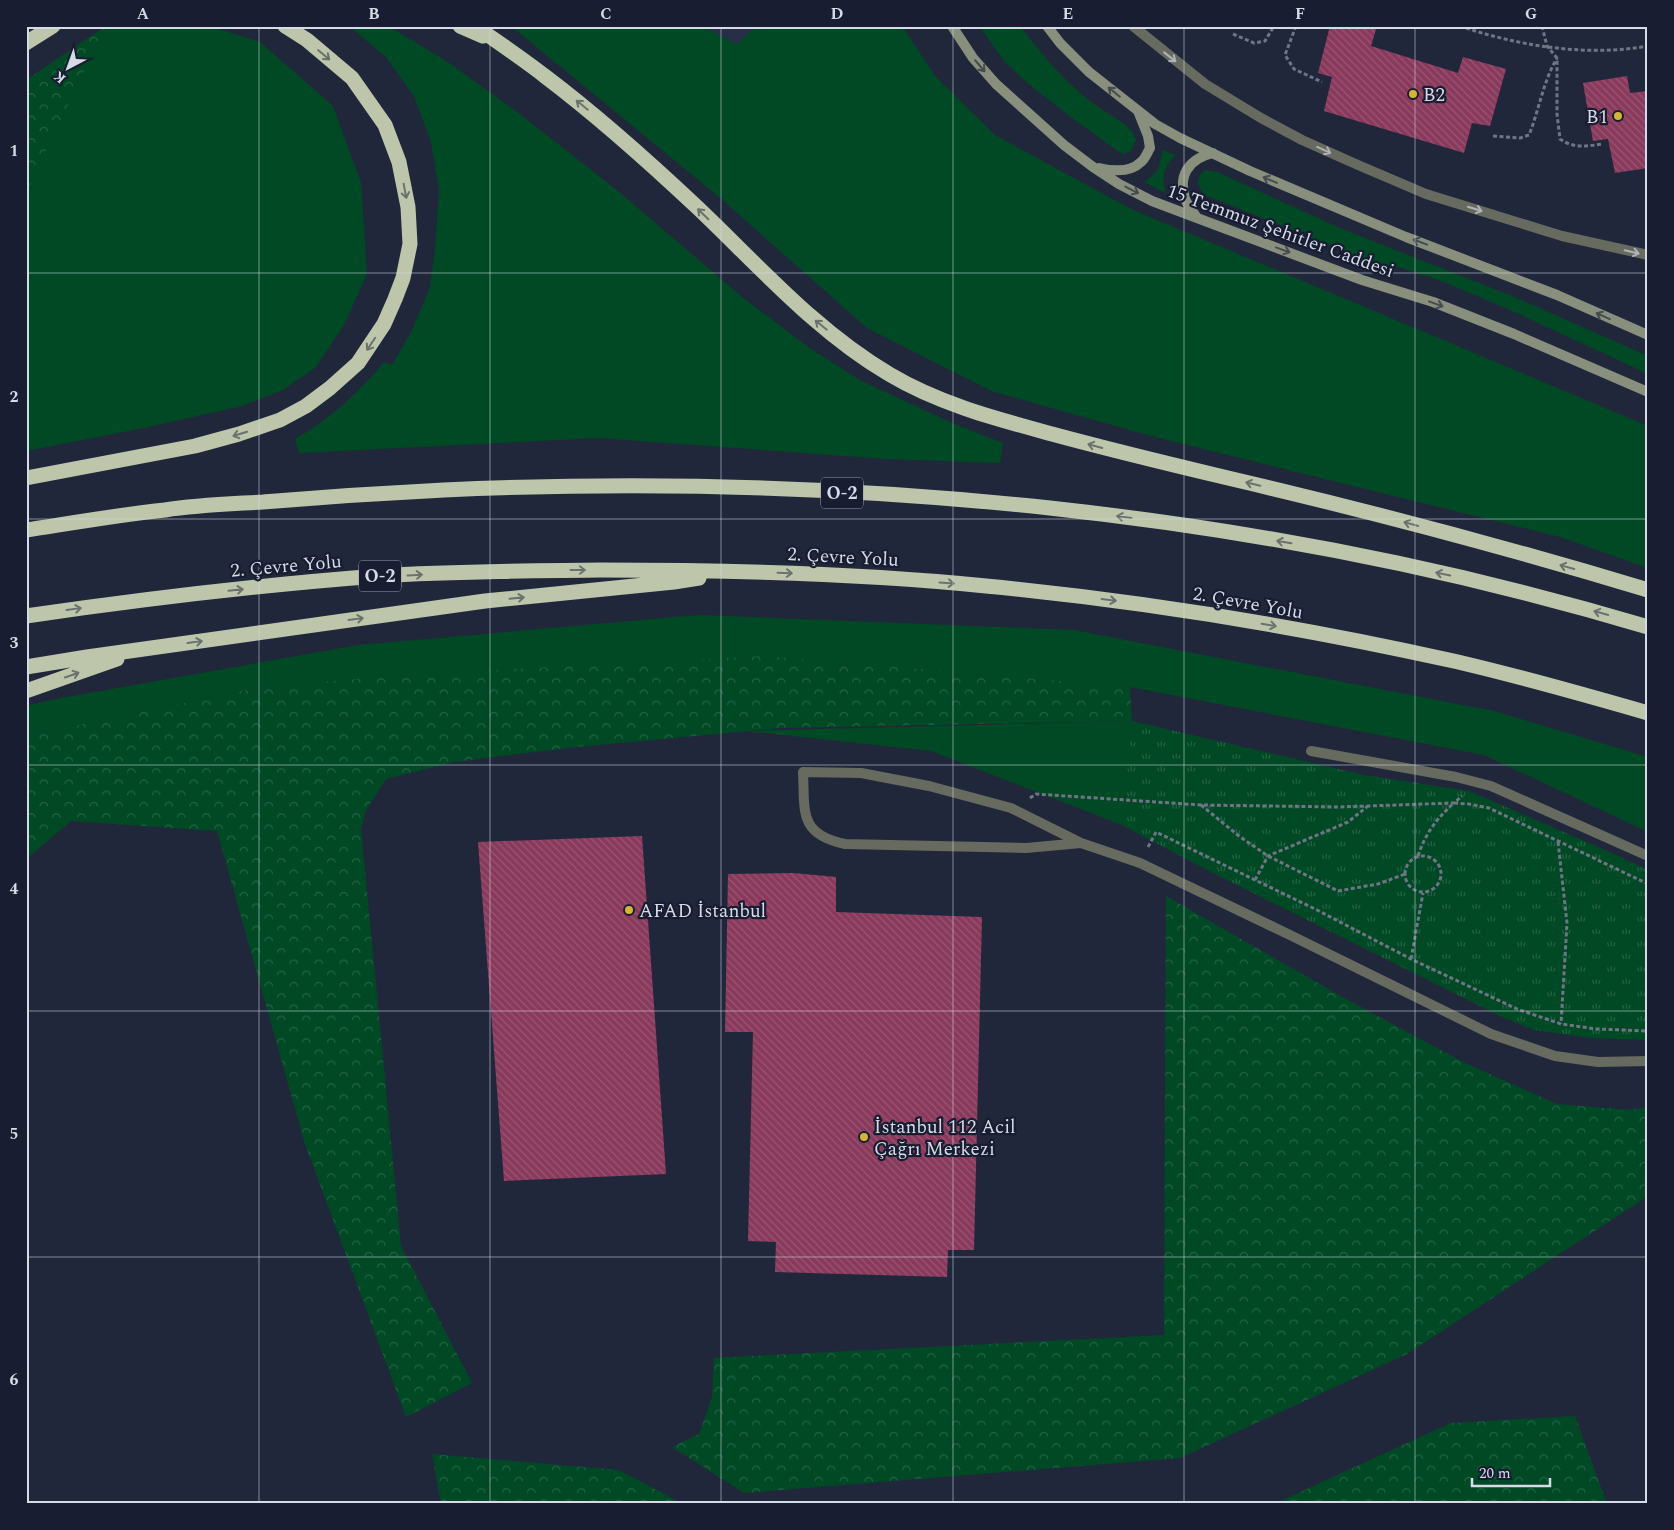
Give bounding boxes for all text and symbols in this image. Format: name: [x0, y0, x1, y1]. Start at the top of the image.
text: A: [137, 2, 150, 26]
text: B: [368, 2, 380, 26]
text: C: [600, 2, 612, 26]
text: D: [831, 2, 844, 26]
text: E: [1063, 2, 1073, 26]
text: F: [1295, 2, 1305, 26]
text: G: [1525, 2, 1537, 26]
north arrow: [42, 42, 92, 92]
one-way arrow: [318, 49, 331, 60]
one-way arrow: [1163, 52, 1176, 63]
one-way arrow: [974, 59, 986, 72]
text: K: [49, 66, 71, 89]
place label: B2: [1423, 81, 1445, 110]
one-way arrow: [1108, 86, 1121, 97]
marker: B2: [1407, 88, 1419, 100]
one-way arrow: [576, 100, 589, 111]
place label: B1: [1586, 103, 1608, 132]
marker: B1: [1612, 110, 1624, 122]
text: 1: [10, 139, 18, 163]
one-way arrow: [1316, 145, 1331, 155]
one-way arrow: [1263, 174, 1278, 184]
street label: 15 Temmuz Şehitler Caddesi: [1163, 177, 1398, 286]
one-way arrow: [401, 182, 410, 198]
one-way arrow: [1124, 186, 1139, 195]
one-way arrow: [1467, 205, 1482, 214]
one-way arrow: [697, 208, 709, 220]
one-way arrow: [1413, 237, 1428, 246]
one-way arrow: [1275, 246, 1290, 256]
one-way arrow: [1623, 248, 1639, 257]
one-way arrow: [1428, 300, 1443, 309]
one-way arrow: [1596, 310, 1611, 320]
one-way arrow: [815, 319, 828, 330]
one-way arrow: [366, 337, 376, 351]
text: 2: [10, 385, 19, 409]
one-way arrow: [232, 429, 248, 439]
one-way arrow: [1088, 440, 1104, 450]
road number: O-2: [821, 478, 863, 508]
one-way arrow: [1246, 479, 1262, 488]
one-way arrow: [1116, 512, 1132, 522]
one-way arrow: [1403, 518, 1419, 528]
one-way arrow: [1276, 537, 1292, 547]
street label: 2. Çevre Yolu: [787, 540, 900, 575]
street label: 2. Çevre Yolu: [229, 547, 343, 586]
road number: O-2: [359, 560, 401, 592]
one-way arrow: [1560, 561, 1576, 571]
one-way arrow: [569, 565, 585, 575]
one-way arrow: [777, 569, 793, 578]
one-way arrow: [1436, 569, 1452, 578]
one-way arrow: [407, 570, 423, 579]
one-way arrow: [939, 578, 955, 587]
street label: 2. Çevre Yolu: [1190, 580, 1305, 627]
one-way arrow: [228, 585, 244, 594]
one-way arrow: [509, 593, 525, 603]
one-way arrow: [1100, 595, 1116, 605]
one-way arrow: [66, 604, 82, 614]
one-way arrow: [1593, 608, 1609, 618]
one-way arrow: [348, 614, 364, 624]
one-way arrow: [1261, 621, 1277, 631]
text: 3: [10, 631, 19, 655]
one-way arrow: [187, 637, 203, 647]
one-way arrow: [64, 670, 80, 679]
text: 4: [10, 877, 19, 901]
place label: AFAD İstanbul: [639, 897, 766, 926]
marker: AFAD İstanbul: [623, 904, 635, 916]
place label: İstanbul 112 Acil Çağrı Merkezi: [874, 1113, 1016, 1164]
text: 5: [10, 1122, 18, 1146]
marker: İstanbul 112 Acil Çağrı Merkezi: [858, 1131, 870, 1143]
text: 6: [10, 1368, 19, 1392]
scale bar: [1472, 1455, 1549, 1487]
text: 20 m: [1479, 1462, 1511, 1485]

